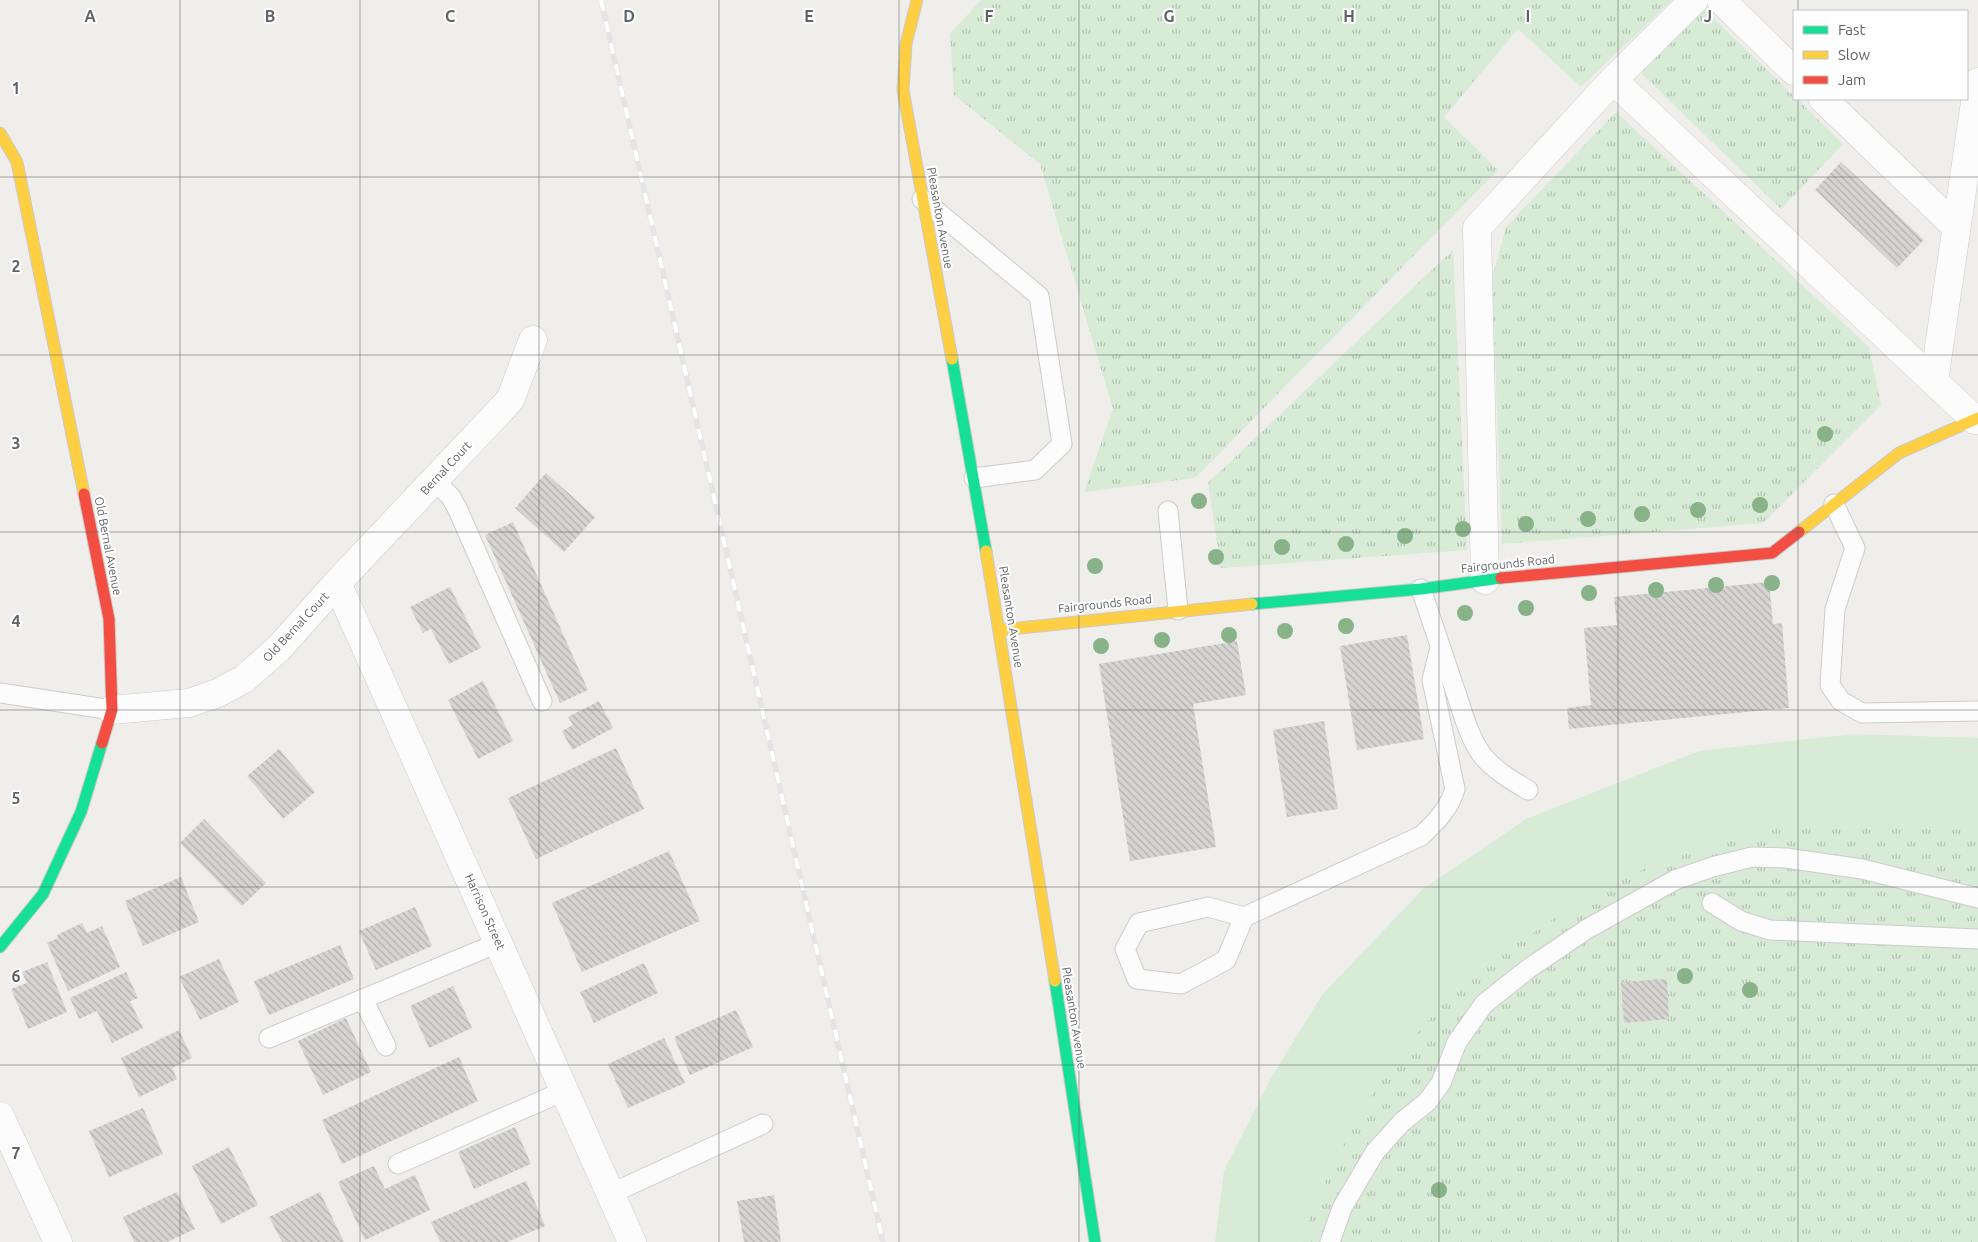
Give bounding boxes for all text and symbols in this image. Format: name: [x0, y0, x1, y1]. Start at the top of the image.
text: A: [84, 7, 96, 25]
text: B: [265, 7, 275, 25]
text: C: [445, 7, 455, 25]
text: D: [623, 7, 635, 25]
text: E: [804, 7, 814, 25]
text: F: [985, 7, 994, 25]
text: G: [1163, 7, 1175, 25]
text: H: [1343, 7, 1355, 25]
text: I: [1526, 7, 1530, 25]
text: J: [1704, 7, 1712, 25]
legend: [1793, 10, 1968, 100]
text: Fast: [1838, 21, 1866, 38]
text: Slow: [1838, 46, 1871, 63]
text: Jam: [1838, 71, 1866, 88]
text: 1: [11, 79, 21, 97]
street label: Pleasanton Avenue: [925, 166, 956, 270]
text: 2: [11, 257, 21, 275]
text: 3: [11, 434, 21, 452]
street label: Bernal Court: [418, 438, 474, 497]
street label: Old Bernal Avenue: [93, 495, 124, 596]
street label: Fairgrounds Road: [1460, 552, 1556, 575]
street label: Pleasanton Avenue: [997, 565, 1026, 669]
street label: Old Bernal Court: [260, 589, 331, 664]
street label: Fairgrounds Road: [1057, 592, 1153, 615]
text: 4: [11, 612, 21, 630]
text: 5: [11, 789, 21, 807]
street label: Harrison Street: [463, 872, 508, 952]
street label: Pleasanton Avenue: [1060, 966, 1089, 1070]
text: 6: [11, 967, 21, 985]
text: 7: [11, 1144, 21, 1162]

